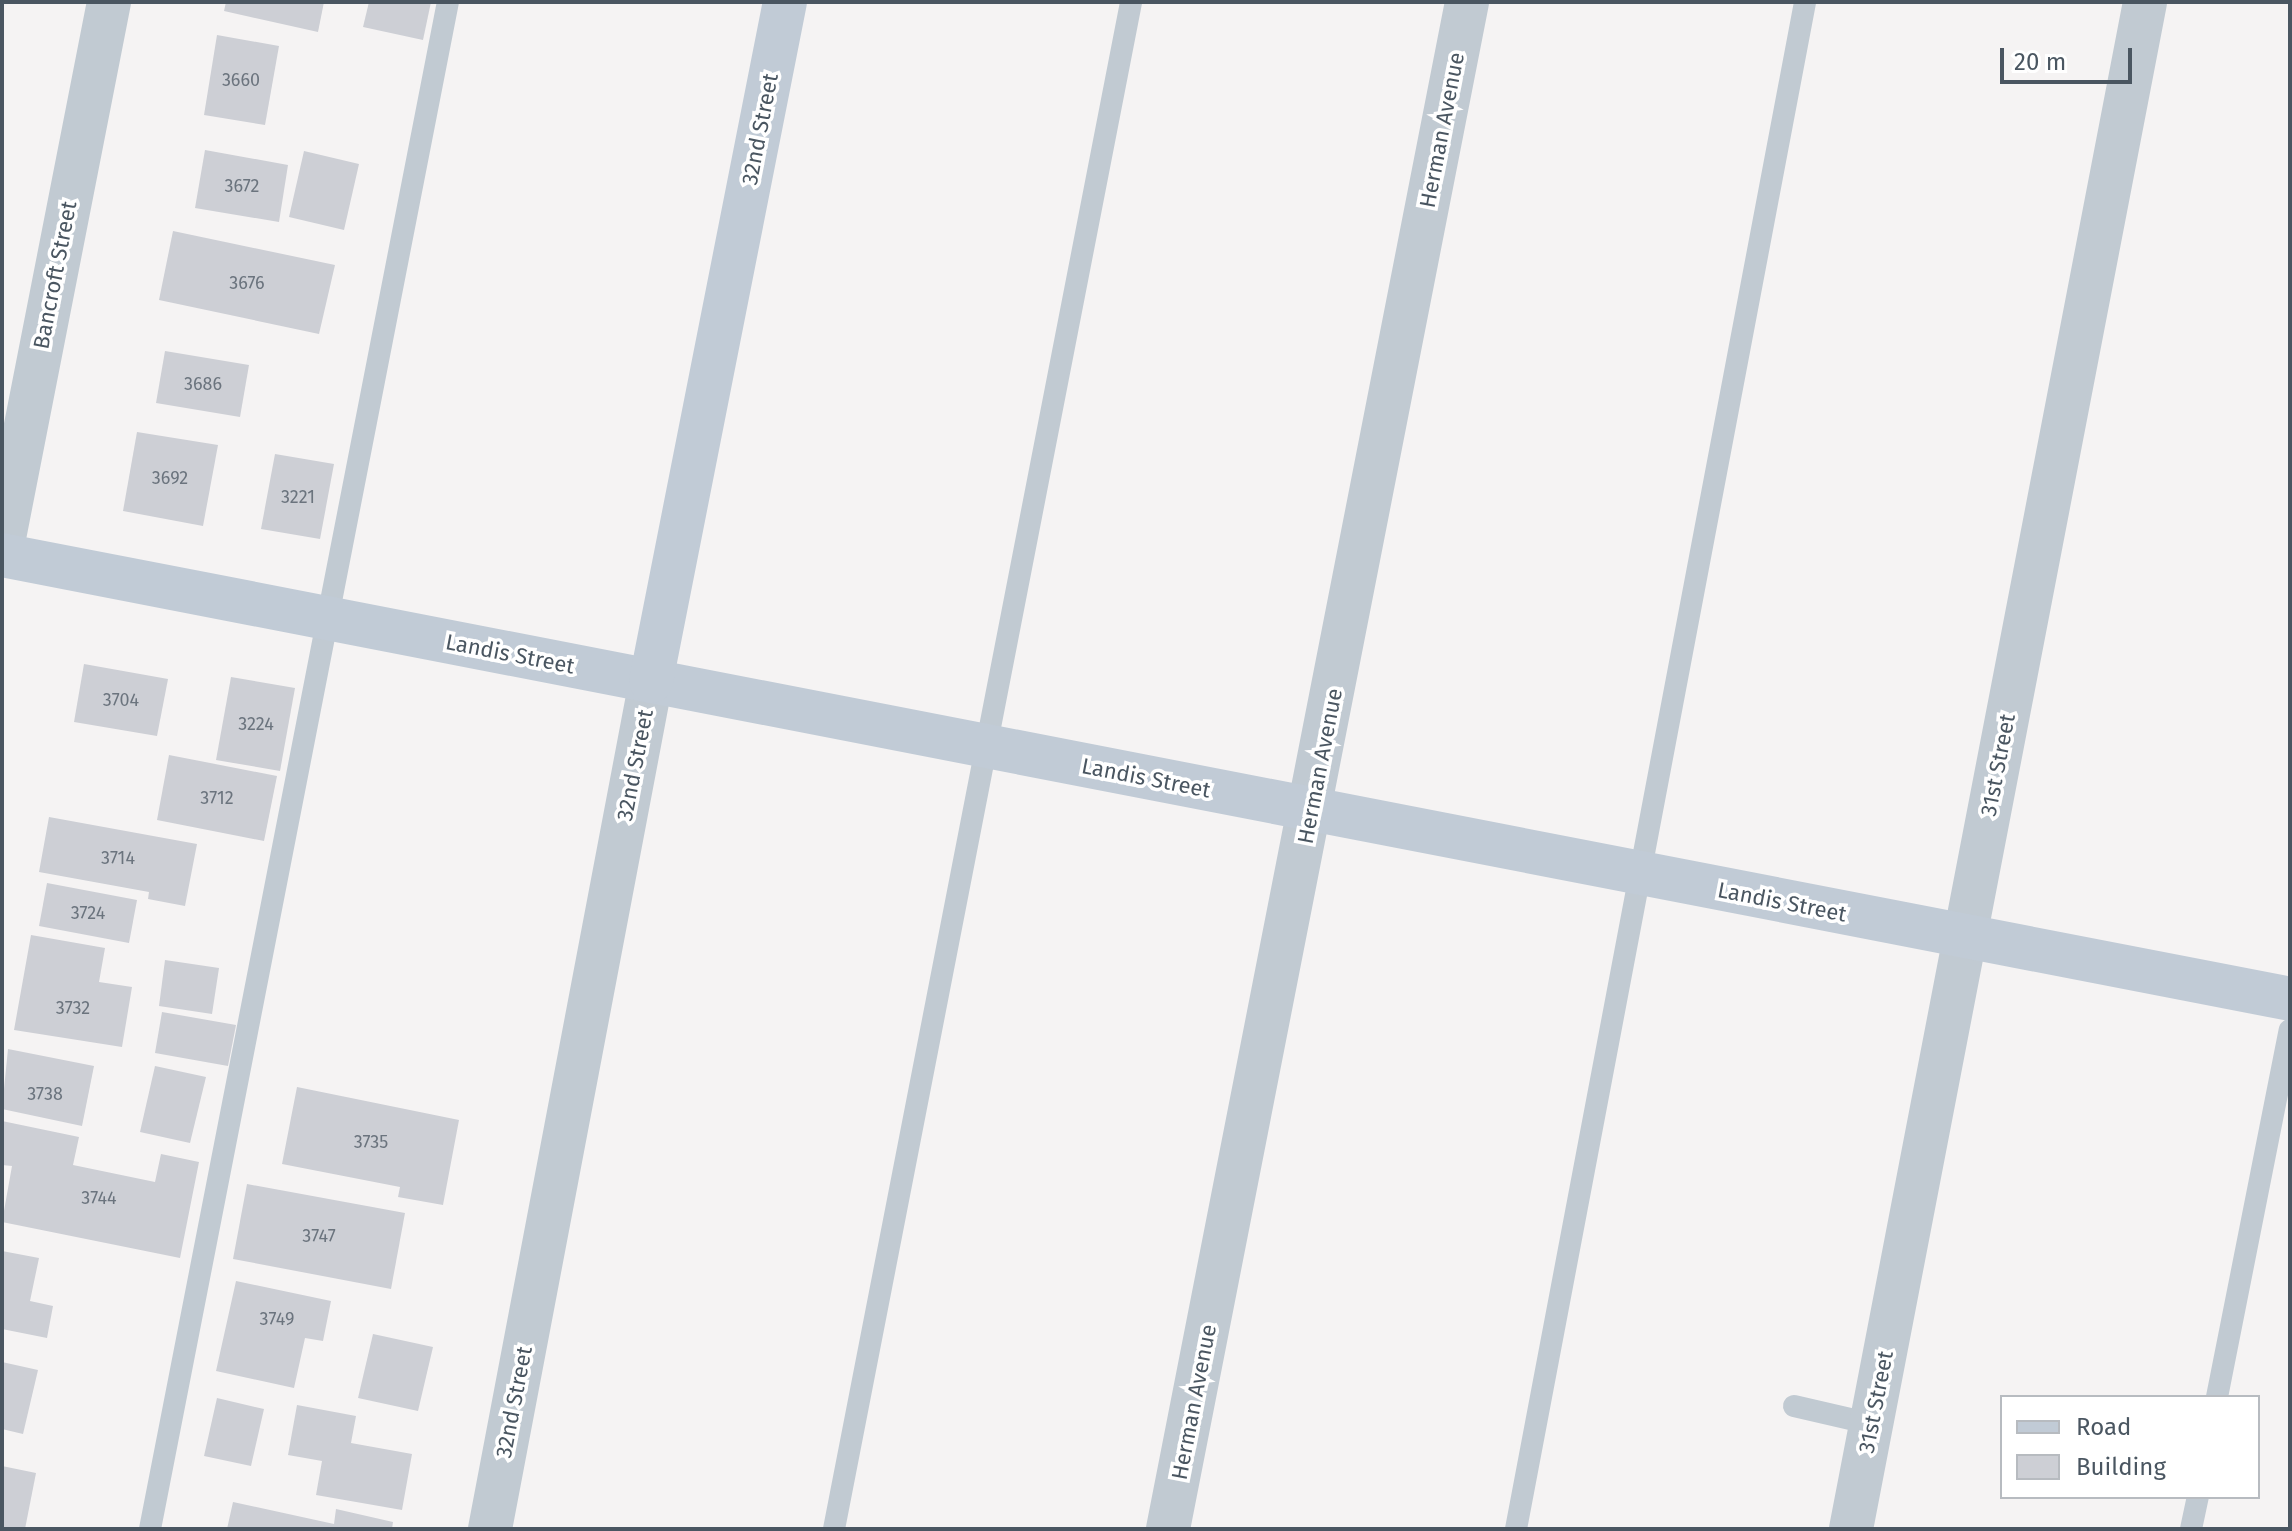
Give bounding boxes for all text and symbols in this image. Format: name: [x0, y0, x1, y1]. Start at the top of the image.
scale bar: [2004, 32, 2136, 82]
text: 20 m: [2014, 48, 2066, 76]
street label: Herman Avenue: [1414, 50, 1470, 210]
house number: 3660: [222, 69, 260, 91]
street label: 32nd Street: [736, 71, 784, 187]
house number: 3672: [225, 175, 259, 197]
street label: Bancroft Street: [28, 199, 82, 351]
house number: 3676: [229, 272, 265, 294]
house number: 3686: [184, 373, 222, 395]
house number: 3692: [152, 467, 188, 489]
house number: 3221: [281, 486, 315, 508]
street label: Landis Street: [443, 629, 577, 679]
street label: Herman Avenue: [1292, 686, 1348, 846]
house number: 3704: [103, 689, 139, 711]
street label: 32nd Street: [611, 707, 659, 823]
street label: 31st Street: [1975, 712, 2021, 818]
house number: 3224: [238, 713, 274, 735]
street label: Landis Street: [1079, 753, 1213, 803]
house number: 3712: [200, 787, 234, 809]
house number: 3714: [101, 847, 135, 869]
street label: Landis Street: [1715, 877, 1849, 927]
house number: 3724: [71, 902, 105, 924]
house number: 3732: [56, 997, 90, 1019]
house number: 3738: [27, 1083, 63, 1105]
house number: 3735: [354, 1131, 388, 1153]
house number: 3744: [81, 1187, 117, 1209]
house number: 3747: [302, 1225, 336, 1247]
house number: 3749: [260, 1308, 294, 1330]
street label: Herman Avenue: [1166, 1322, 1222, 1482]
street label: 32nd Street: [490, 1344, 538, 1460]
street label: 31st Street: [1853, 1349, 1899, 1455]
legend: [2000, 1395, 2260, 1499]
text: Road: [2076, 1413, 2131, 1441]
text: Building: [2076, 1453, 2166, 1481]

